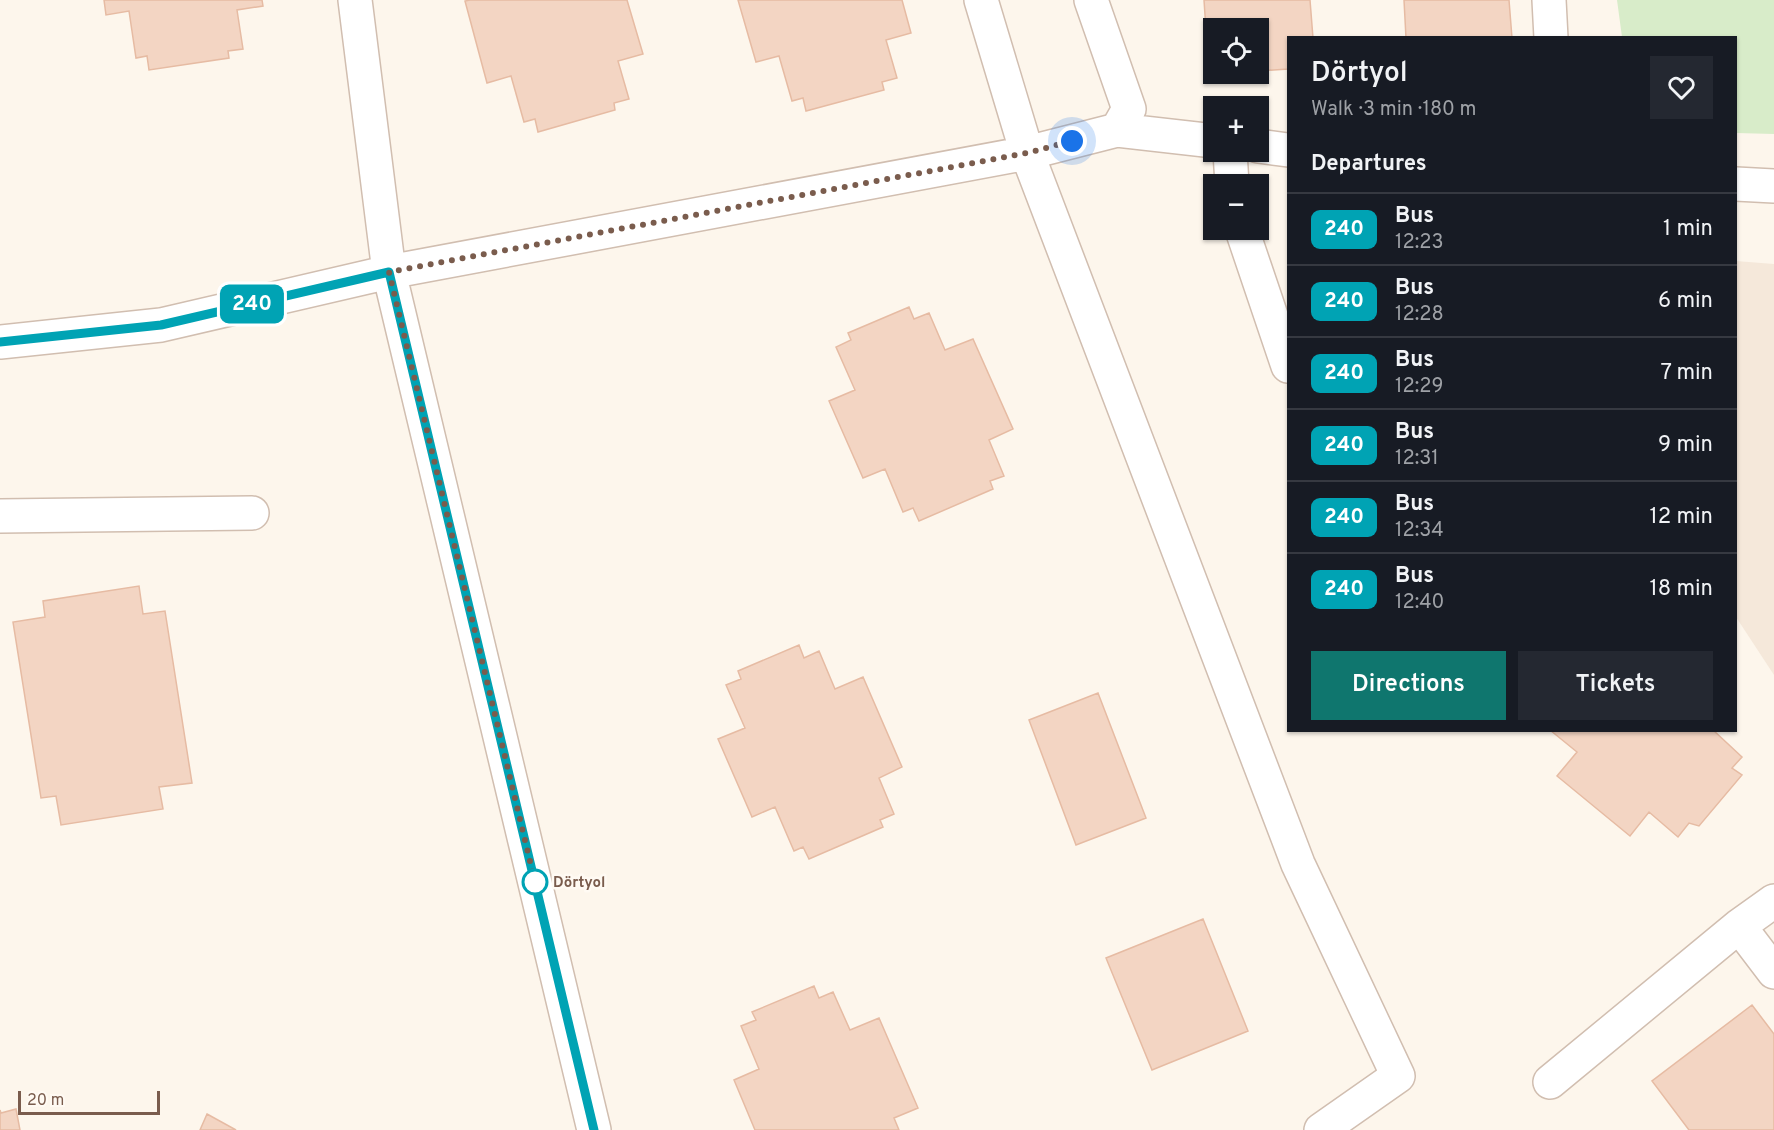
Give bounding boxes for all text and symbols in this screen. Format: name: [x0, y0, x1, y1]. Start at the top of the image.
map controls: [1203, 18, 1269, 240]
button: locate: [1203, 18, 1269, 84]
text: Dörtyol: [1311, 56, 1408, 92]
button: heart: [1650, 56, 1713, 119]
button: +: [1203, 96, 1269, 162]
text: Walk · 3 min · 180 m: [1311, 97, 1476, 123]
your location: [1057, 126, 1087, 156]
text: Departures: [1311, 151, 1427, 178]
button: −: [1203, 174, 1269, 240]
text: Bus: [1395, 203, 1434, 230]
text: 240: [1324, 216, 1364, 243]
text: 1 min: [1663, 216, 1713, 243]
text: 12:23: [1395, 230, 1443, 256]
text: Bus: [1395, 275, 1434, 302]
line badge: 240: [218, 284, 286, 324]
text: 240: [1324, 288, 1364, 315]
text: 6 min: [1658, 288, 1713, 315]
text: 240: [232, 291, 272, 318]
text: 12:28: [1395, 302, 1444, 328]
text: Bus: [1395, 347, 1434, 374]
text: 240: [1324, 360, 1364, 387]
text: 7 min: [1661, 360, 1713, 387]
text: 12:29: [1395, 374, 1443, 400]
text: Bus: [1395, 419, 1434, 446]
text: 240: [1324, 432, 1364, 459]
text: 9 min: [1658, 432, 1713, 459]
text: 12:31: [1395, 446, 1439, 472]
text: Bus: [1395, 491, 1434, 518]
text: 240: [1324, 504, 1364, 531]
text: 12 min: [1650, 504, 1713, 531]
text: 12:34: [1395, 518, 1444, 544]
text: Bus: [1395, 563, 1434, 590]
text: 240: [1324, 576, 1364, 603]
text: 18 min: [1650, 576, 1713, 603]
text: 12:40: [1395, 590, 1444, 616]
button: Directions: [1311, 651, 1506, 720]
button: Tickets: [1518, 651, 1713, 720]
marker: Dörtyol: [522, 869, 548, 895]
place label: Dörtyol: [553, 874, 605, 893]
scale bar: [18, 1088, 160, 1116]
text: 20 m: [27, 1091, 64, 1111]

